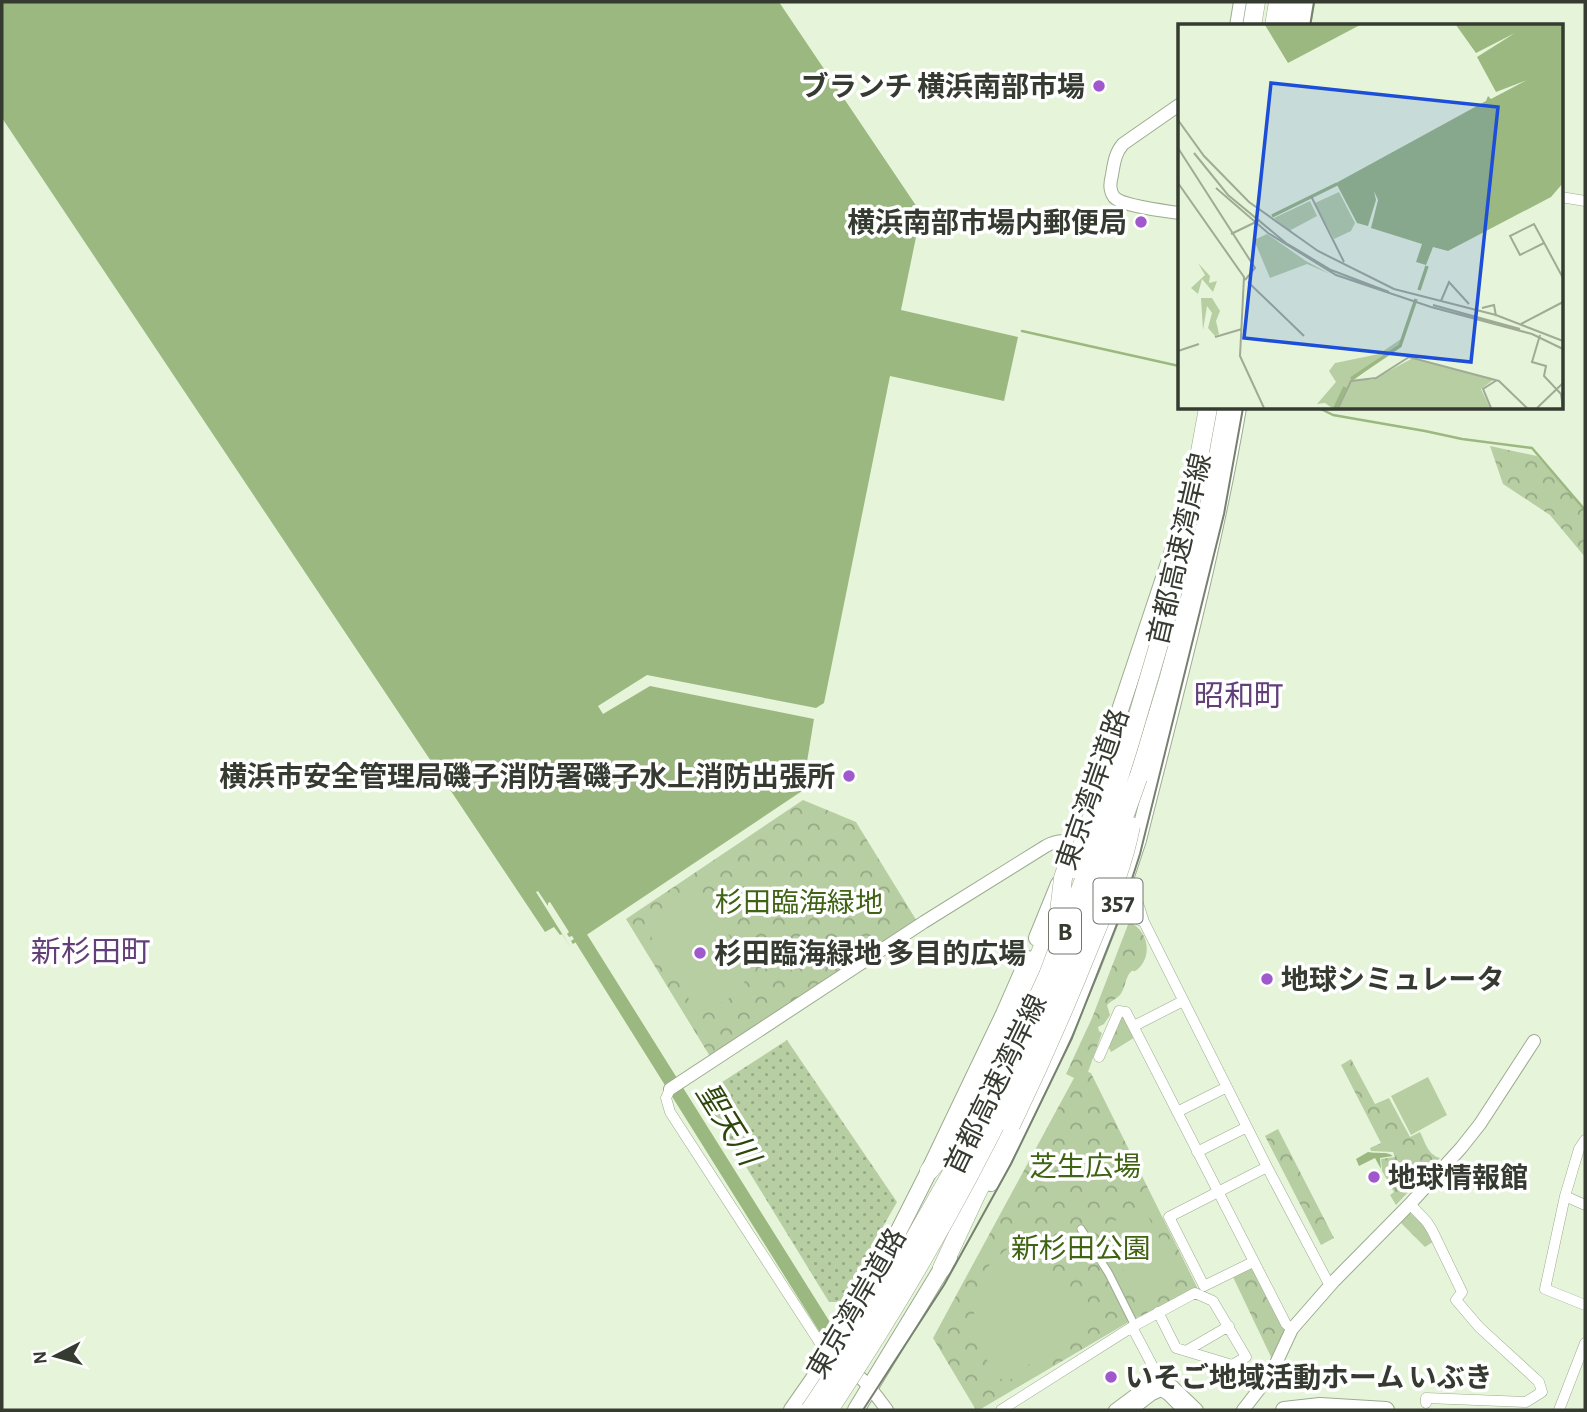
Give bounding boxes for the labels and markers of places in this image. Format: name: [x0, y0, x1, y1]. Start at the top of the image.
place label: ブランチ 横浜南部市場: [801, 71, 1085, 102]
marker: ブランチ 横浜南部市場: [1091, 78, 1107, 94]
place label: 横浜南部市場内郵便局: [847, 208, 1127, 238]
marker: 横浜南部市場内郵便局: [1133, 214, 1149, 230]
place label: 横浜市安全管理局磯子消防署磯子水上消防出張所: [219, 761, 835, 792]
marker: 横浜市安全管理局磯子消防署磯子水上消防出張所: [841, 768, 857, 784]
place label: 杉田臨海緑地 多目的広場: [714, 938, 1026, 969]
marker: 杉田臨海緑地 多目的広場: [692, 945, 708, 961]
place label: 地球シミュレータ: [1281, 965, 1504, 995]
marker: 地球シミュレータ: [1259, 971, 1275, 987]
place label: 地球情報館: [1388, 1163, 1528, 1193]
marker: 地球情報館: [1366, 1169, 1382, 1185]
place label: いそご地域活動ホーム いぶき: [1125, 1362, 1492, 1393]
marker: いそご地域活動ホーム いぶき: [1103, 1369, 1119, 1385]

